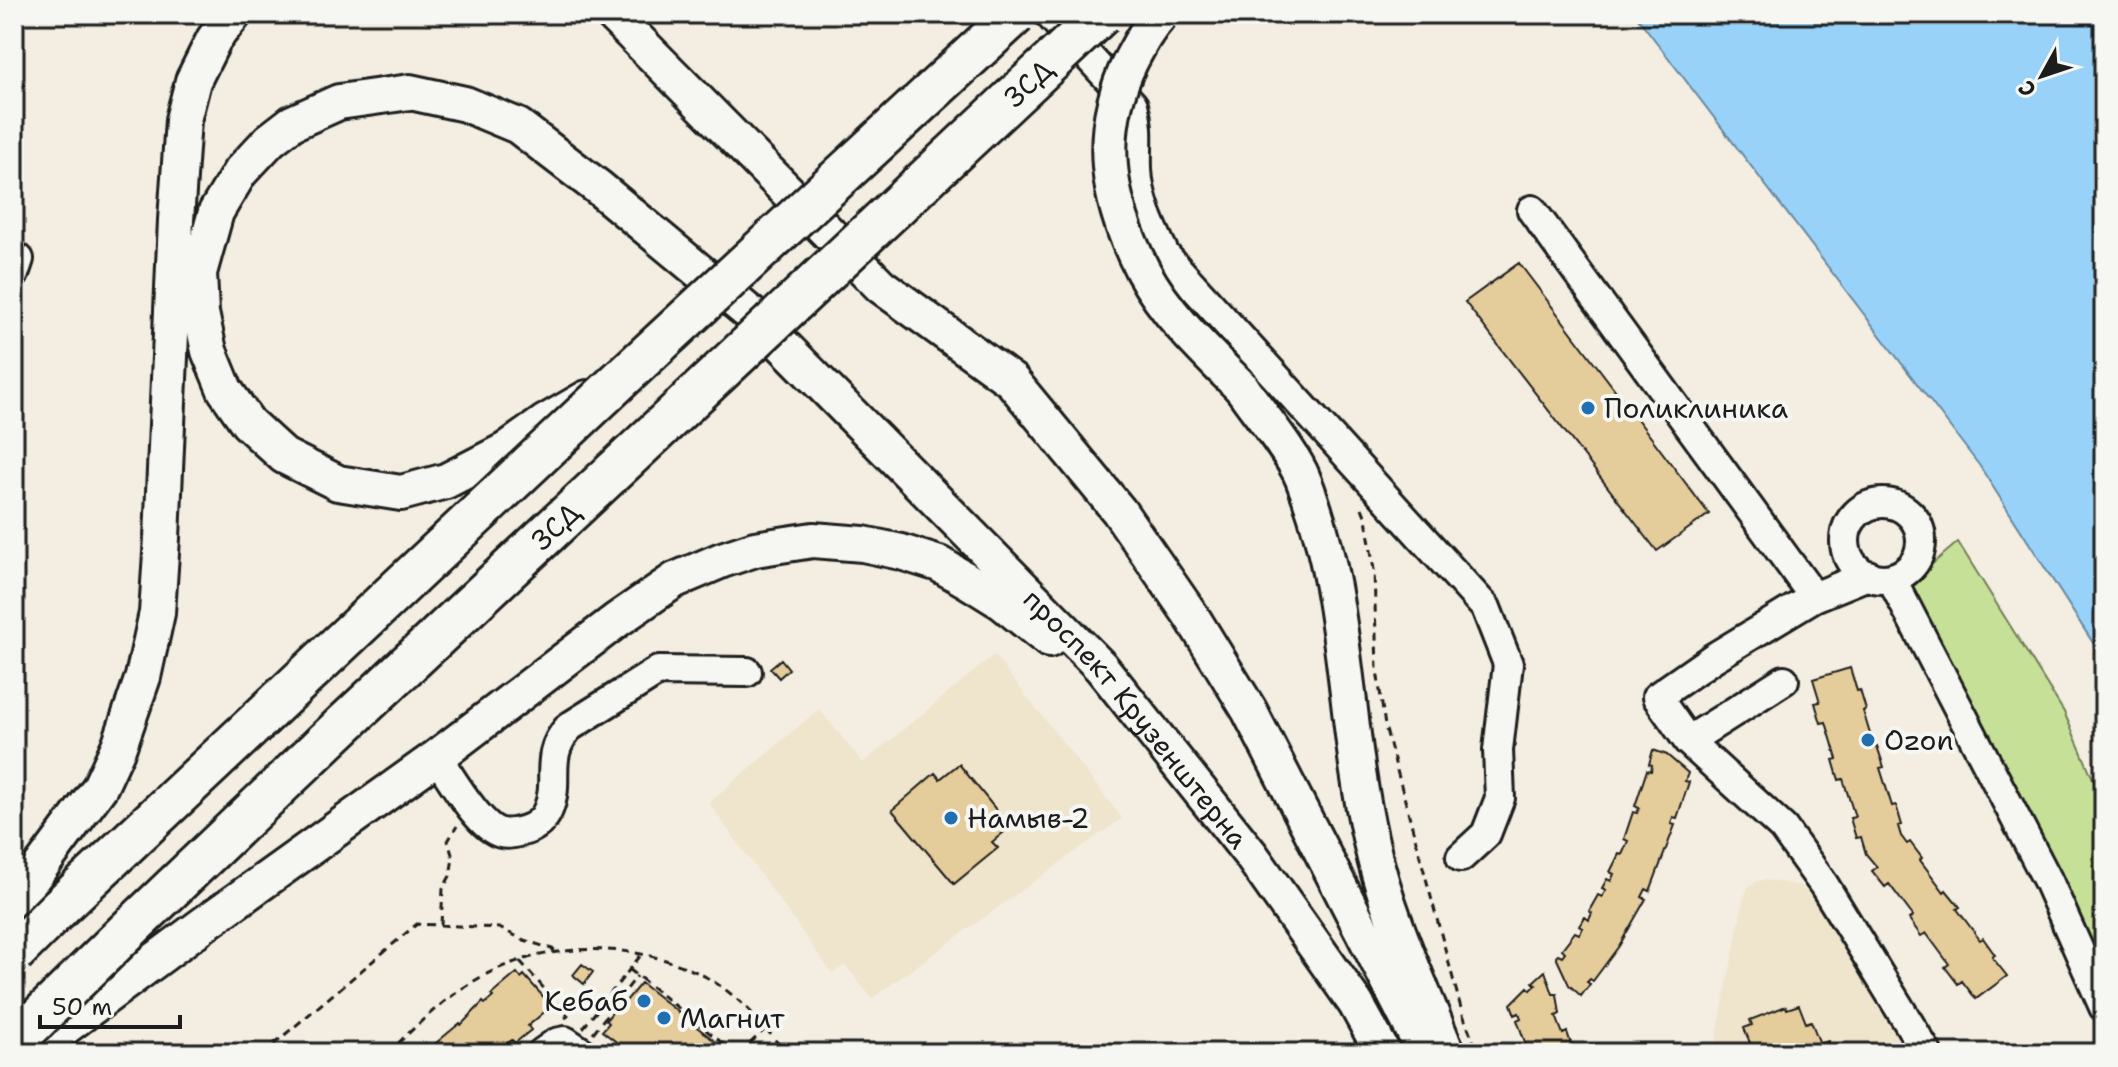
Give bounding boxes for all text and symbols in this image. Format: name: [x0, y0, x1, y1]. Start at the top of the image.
north arrow: [2002, 36, 2082, 116]
street label: ЗСД: [995, 50, 1061, 115]
text: С: [2012, 74, 2043, 103]
place label: Поликлиника: [1604, 389, 1788, 427]
marker: Поликлиника: [1579, 399, 1597, 417]
street label: ЗСД: [523, 493, 588, 558]
street label: проспект Крузенштерна: [1015, 580, 1258, 857]
place label: Ozon: [1884, 721, 1954, 759]
marker: Ozon: [1859, 731, 1877, 749]
place label: Намыв-2: [967, 799, 1090, 837]
marker: Намыв-2: [942, 809, 960, 827]
scale bar: [40, 979, 180, 1029]
place label: Кебаб: [544, 982, 628, 1020]
text: 50 m: [52, 991, 112, 1023]
marker: Кебаб: [635, 992, 653, 1010]
place label: Магнит: [680, 999, 785, 1037]
marker: Магнит: [655, 1009, 673, 1027]

